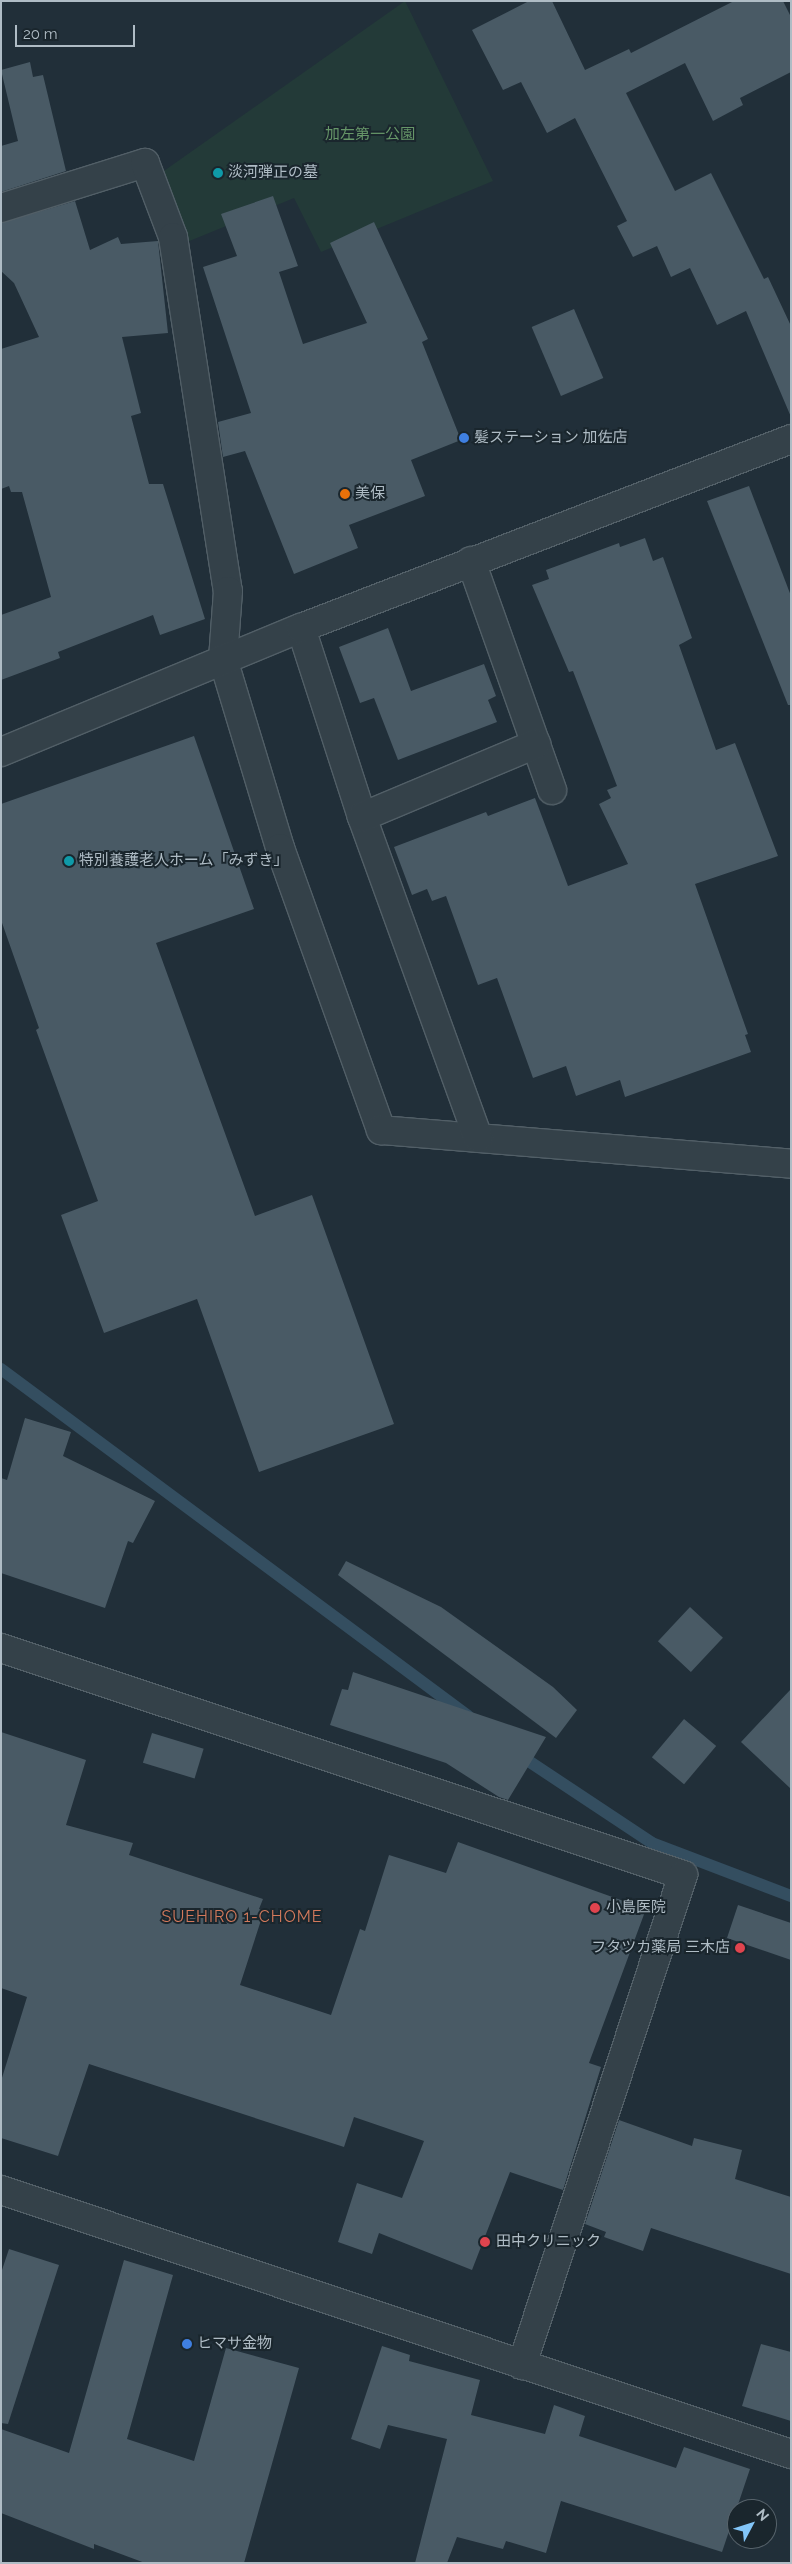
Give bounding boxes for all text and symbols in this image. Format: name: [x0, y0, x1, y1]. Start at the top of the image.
scale bar: [18, 15, 138, 47]
text: 20 m: [23, 25, 58, 43]
park label: 加左第一公園: [325, 126, 415, 144]
place label: 淡河弾正の墓: [228, 164, 318, 182]
marker: 淡河弾正の墓: [212, 167, 224, 179]
place label: 髪ステーション 加佐店: [474, 429, 628, 447]
marker: 髪ステーション 加佐店: [458, 432, 470, 444]
place label: 美保: [355, 485, 385, 503]
marker: 美保: [339, 488, 351, 500]
place label: 特別養護老人ホーム「みずき」: [79, 852, 289, 870]
marker: 特別養護老人ホーム「みずき」: [63, 855, 75, 867]
place label: 小島医院: [606, 1899, 666, 1917]
marker: 小島医院: [588, 1901, 602, 1915]
district label: SUEHIRO 1-CHOME: [160, 1907, 324, 1927]
place label: フタツカ薬局 三木店: [591, 1939, 730, 1957]
marker: フタツカ薬局 三木店: [734, 1942, 746, 1954]
place label: 田中クリニック: [496, 2233, 601, 2251]
marker: 田中クリニック: [478, 2235, 492, 2249]
place label: ヒマサ金物: [197, 2335, 272, 2353]
marker: ヒマサ金物: [181, 2338, 193, 2350]
north arrow: [727, 2499, 777, 2549]
text: N: [753, 2506, 772, 2524]

